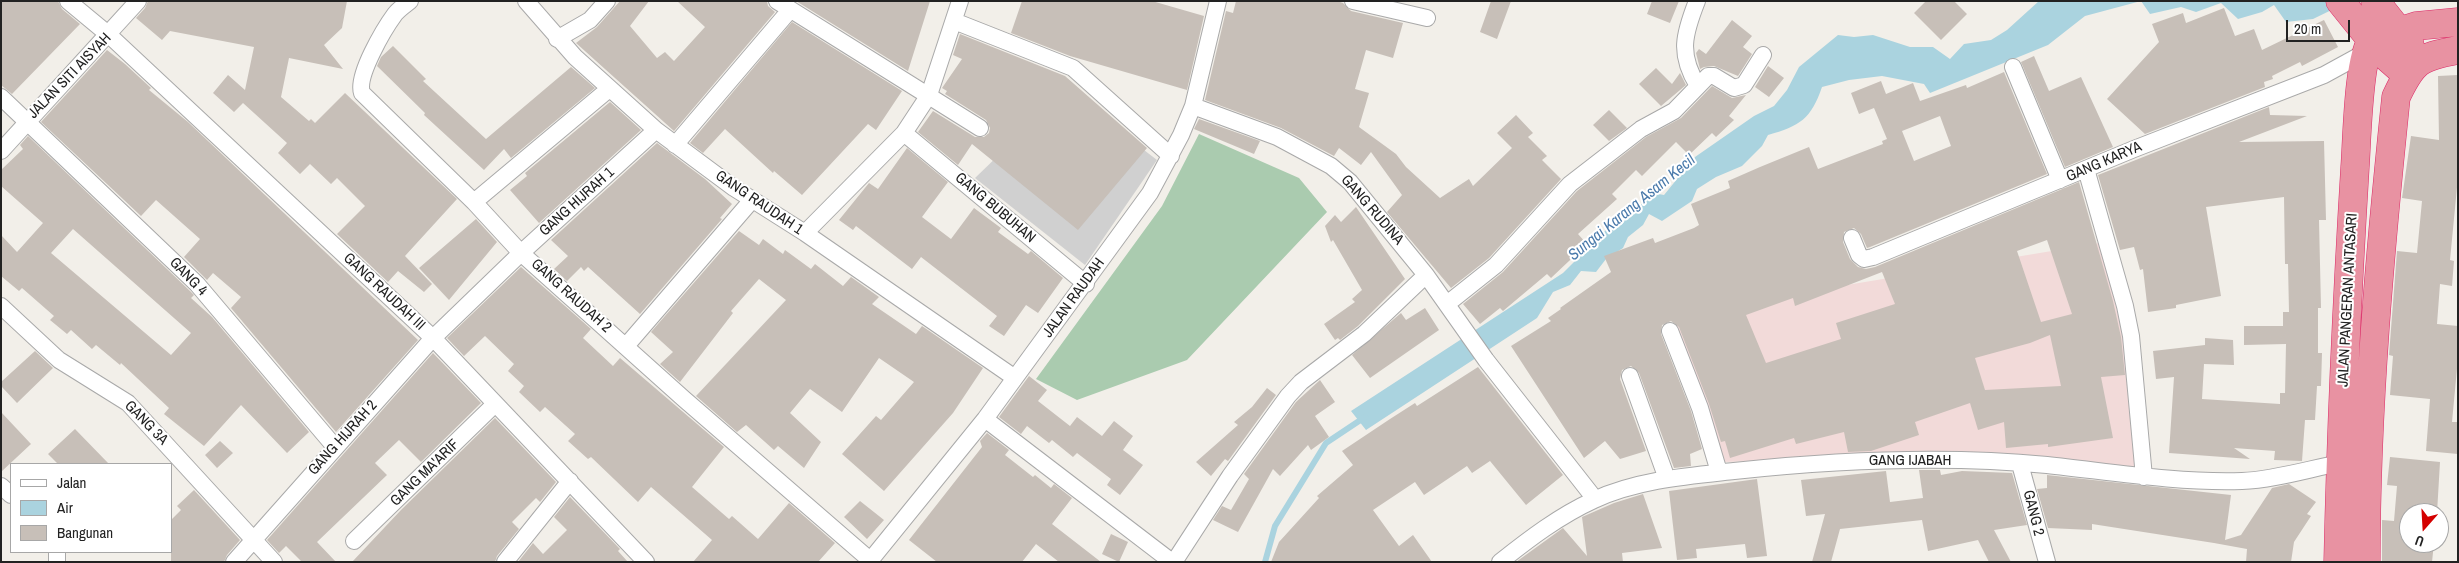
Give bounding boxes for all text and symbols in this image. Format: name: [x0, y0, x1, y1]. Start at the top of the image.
scale bar: [2289, 10, 2353, 42]
text: 20 m: [2294, 18, 2321, 39]
street label: JALAN SITI AISYAH: [25, 30, 115, 122]
street label: GANG KARYA: [2064, 138, 2144, 186]
water label: Sungai Karang Asam Kecil: [1565, 151, 1699, 265]
street label: GANG HIJRAH 1: [536, 164, 618, 240]
street label: GANG RAUDAH 1: [712, 167, 806, 239]
street label: GANG BUBUHAN: [951, 169, 1039, 247]
street label: GANG RUDINA: [1337, 171, 1407, 249]
street label: JALAN PANGERAN ANTASARI: [2334, 213, 2362, 387]
street label: GANG RAUDAH III: [339, 250, 429, 334]
street label: GANG 4: [165, 254, 211, 300]
street label: GANG RAUDAH 2: [527, 255, 615, 337]
street label: JALAN RAUDAH: [1039, 255, 1109, 341]
street label: GANG 3A: [121, 397, 171, 449]
street label: GANG HIJRAH 2: [305, 397, 381, 479]
street label: GANG MA'ARIF: [387, 436, 463, 510]
street label: GANG IJABAH: [1869, 452, 1951, 470]
legend: [10, 463, 172, 553]
text: Jalan: [57, 472, 86, 493]
street label: GANG 2: [2019, 488, 2047, 538]
text: Air: [57, 497, 73, 518]
north arrow: [2399, 503, 2449, 553]
text: Bangunan: [57, 522, 113, 543]
text: U: [2413, 531, 2426, 551]

